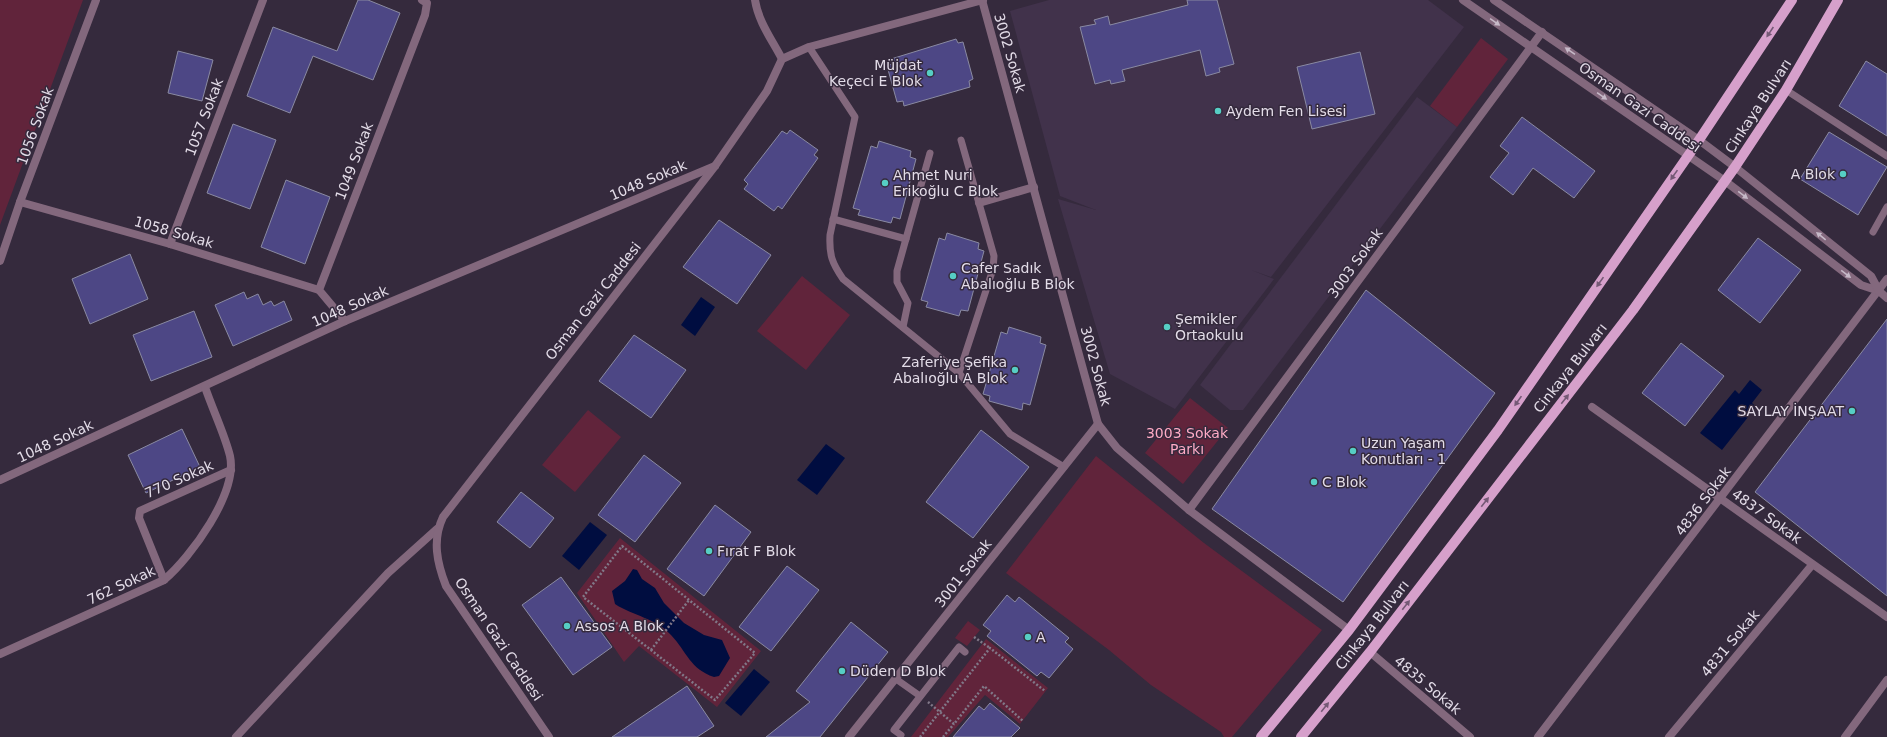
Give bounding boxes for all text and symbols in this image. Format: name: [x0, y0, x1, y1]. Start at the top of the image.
street label: 3002 Sokak: [991, 11, 1029, 96]
one-way arrow: [1489, 18, 1500, 26]
one-way arrow: [1766, 27, 1774, 38]
one-way arrow: [1565, 47, 1575, 55]
street label: Cinkaya Bulvarı: [1722, 56, 1794, 156]
place label: Müjdat Keçeci E Blok: [829, 57, 923, 89]
street label: Osman Gazi Caddesi: [1576, 59, 1704, 155]
marker: Müjdat Keçeci E Blok: [925, 68, 935, 78]
street label: 1057 Sokak: [182, 75, 226, 158]
street label: 1056 Sokak: [13, 84, 57, 167]
one-way arrow: [1596, 92, 1607, 100]
place label: Aydem Fen Lisesi: [1226, 103, 1347, 119]
marker: Aydem Fen Lisesi: [1213, 106, 1223, 116]
street label: 1049 Sokak: [332, 119, 376, 202]
street label: 1048 Sokak: [607, 156, 690, 203]
place label: A Blok: [1791, 166, 1836, 182]
place label: Ahmet Nuri Erikoğlu C Blok: [893, 167, 999, 199]
marker: A Blok: [1838, 169, 1848, 179]
one-way arrow: [1670, 170, 1678, 181]
marker: Ahmet Nuri Erikoğlu C Blok: [880, 178, 890, 188]
one-way arrow: [1737, 190, 1748, 199]
street label: 1058 Sokak: [132, 213, 217, 251]
street label: 3003 Sokak: [1324, 224, 1386, 301]
one-way arrow: [1815, 231, 1826, 240]
street label: Osman Gazi Caddesi: [542, 239, 644, 363]
place label: Cafer Sadık Abalıoğlu B Blok: [961, 260, 1076, 292]
one-way arrow: [1840, 269, 1851, 278]
marker: Cafer Sadık Abalıoğlu B Blok: [948, 271, 958, 281]
one-way arrow: [1596, 277, 1604, 287]
street label: 1048 Sokak: [309, 282, 392, 330]
place label: Şemikler Ortaokulu: [1175, 311, 1244, 343]
street label: Cinkaya Bulvarı: [1530, 320, 1610, 416]
marker: Şemikler Ortaokulu: [1162, 322, 1172, 332]
street label: 3002 Sokak: [1078, 324, 1115, 409]
place label: Zaferiye Şefika Abalıoğlu A Blok: [893, 354, 1008, 386]
marker: Zaferiye Şefika Abalıoğlu A Blok: [1010, 365, 1020, 375]
one-way arrow: [1560, 393, 1569, 404]
one-way arrow: [1514, 395, 1522, 406]
place label: SAYLAY İNŞAAT: [1737, 402, 1844, 419]
marker: SAYLAY İNŞAAT: [1847, 406, 1857, 416]
street label: 1048 Sokak: [14, 416, 96, 466]
park label: 3003 Sokak Parkı: [1146, 425, 1229, 457]
place label: Uzun Yaşam Konutları - 1: [1361, 435, 1446, 467]
marker: Uzun Yaşam Konutları - 1: [1348, 446, 1358, 456]
street label: 770 Sokak: [142, 456, 216, 501]
street label: 4836 Sokak: [1672, 463, 1735, 539]
place label: C Blok: [1322, 474, 1367, 490]
marker: C Blok: [1309, 477, 1319, 487]
street label: 4837 Sokak: [1729, 485, 1806, 547]
one-way arrow: [1481, 496, 1490, 507]
street label: 3001 Sokak: [931, 535, 995, 610]
place label: Fırat F Blok: [717, 543, 797, 559]
marker: Fırat F Blok: [704, 546, 714, 556]
street label: 762 Sokak: [84, 562, 158, 608]
street label: Osman Gazi Caddesi: [452, 574, 546, 704]
street label: Cinkaya Bulvarı: [1332, 577, 1412, 673]
one-way arrow: [1402, 599, 1410, 610]
street label: 4831 Sokak: [1697, 606, 1763, 680]
place label: Assos A Blok: [575, 618, 665, 634]
marker: Assos A Blok: [562, 621, 572, 631]
place label: A: [1036, 629, 1046, 645]
marker: A: [1023, 632, 1033, 642]
street label: 4835 Sokak: [1391, 652, 1465, 718]
place label: Düden D Blok: [850, 663, 947, 679]
marker: Düden D Blok: [837, 666, 847, 676]
one-way arrow: [1321, 701, 1330, 712]

